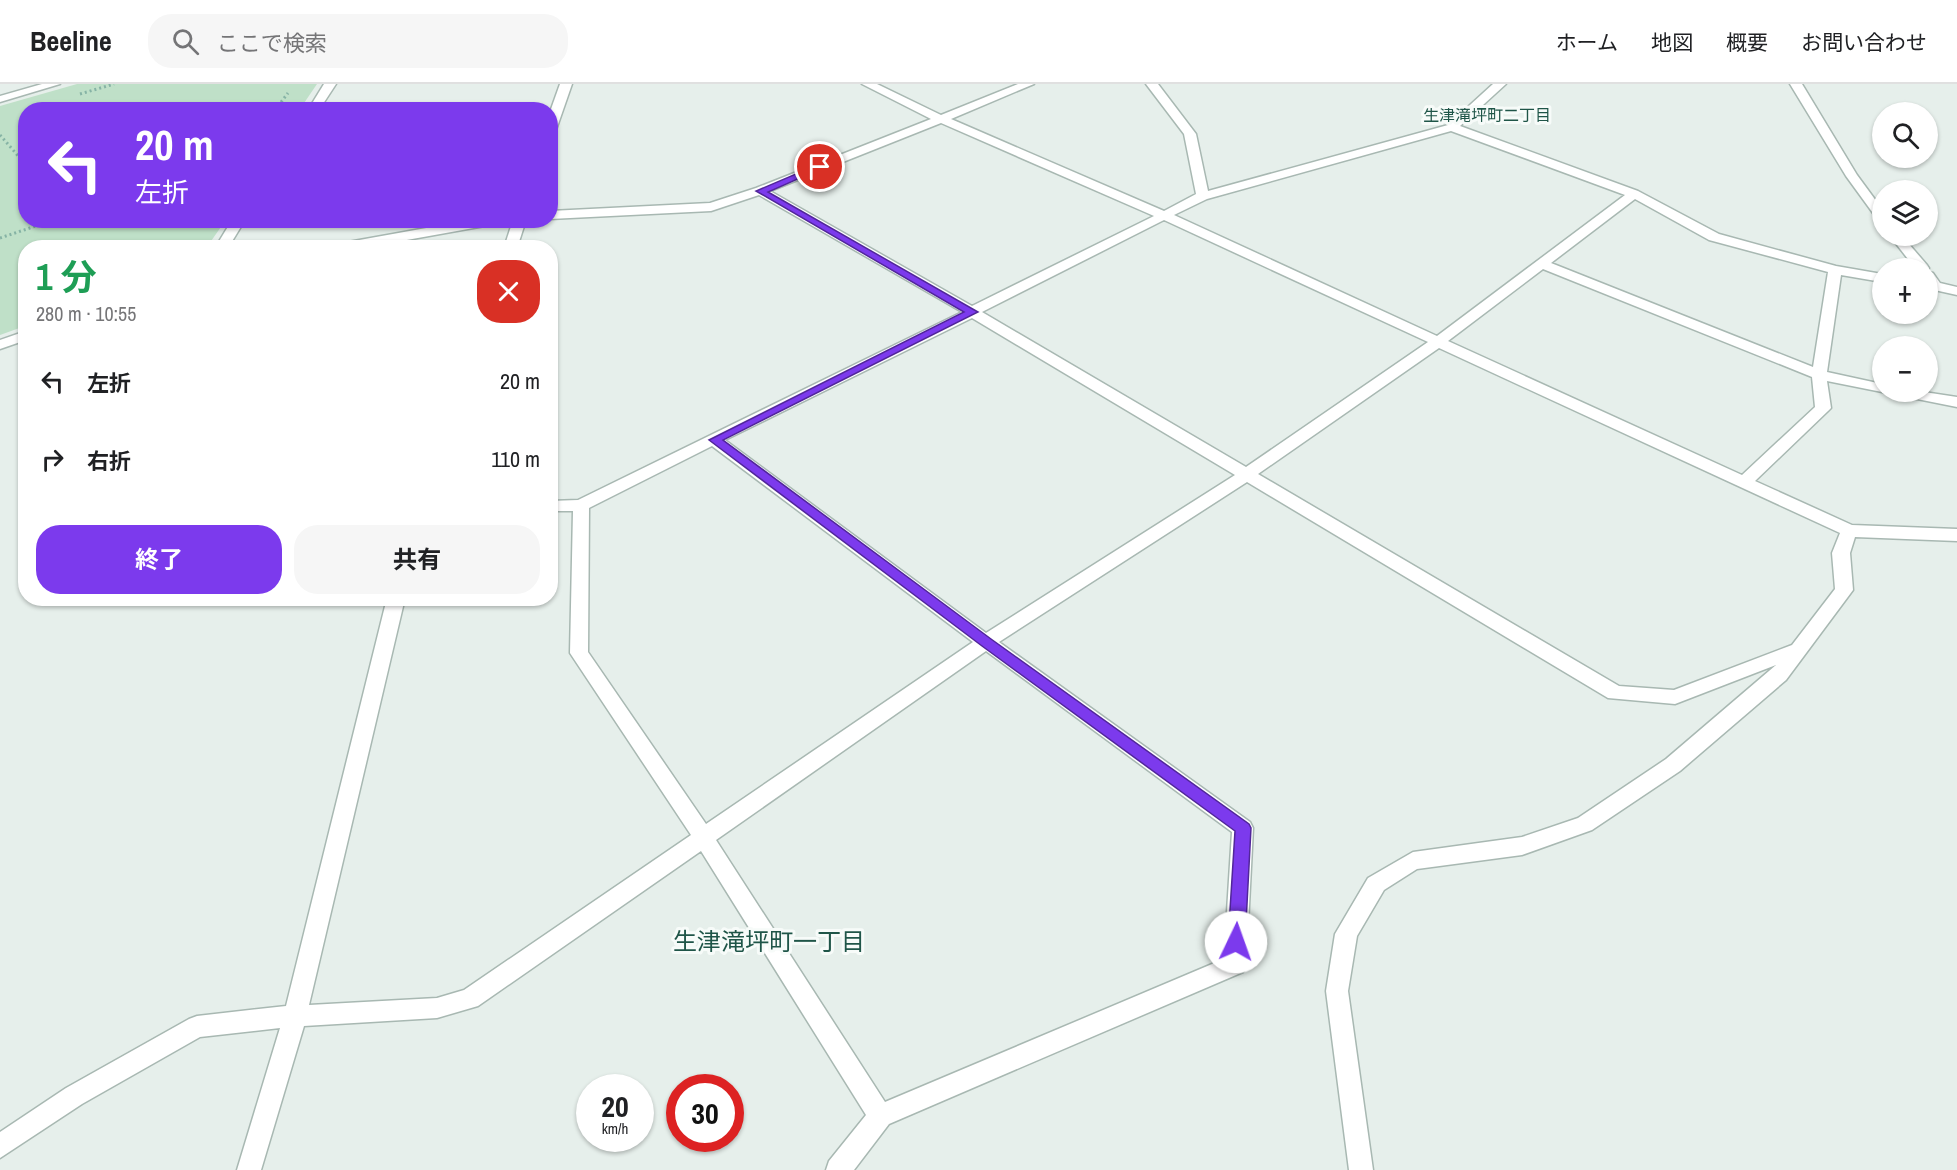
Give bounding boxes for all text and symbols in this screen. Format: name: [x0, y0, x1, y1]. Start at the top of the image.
search box: [148, 14, 568, 68]
text: Beeline: [30, 22, 112, 60]
icon: search: [169, 25, 202, 58]
text: ここで検索: [217, 28, 327, 58]
text: ホーム: [1556, 28, 1618, 57]
text: 地図: [1651, 28, 1693, 57]
text: 概要: [1726, 28, 1768, 57]
text: お問い合わせ: [1801, 28, 1927, 57]
map controls: [1872, 102, 1938, 402]
button: search: [1872, 102, 1938, 168]
district label: 生津滝坪町二丁目: [1423, 104, 1551, 126]
text: 20 m: [135, 117, 214, 173]
icon: left: [36, 126, 114, 204]
pin: [794, 141, 845, 192]
icon: arrive: [803, 150, 836, 183]
text: 左折: [135, 174, 189, 210]
button: layers: [1872, 180, 1938, 246]
text: 1 分: [36, 253, 97, 301]
button: +: [1872, 258, 1938, 324]
button: close: [477, 260, 540, 323]
text: 280 m · 10:55: [36, 300, 136, 327]
button: −: [1872, 336, 1938, 402]
icon: left: [36, 365, 69, 398]
text: 20 m: [500, 366, 540, 396]
text: 左折: [87, 368, 131, 398]
icon: right: [36, 443, 69, 476]
text: 110 m: [491, 444, 540, 474]
text: 右折: [87, 446, 131, 476]
button: 終了: [36, 525, 282, 594]
button: 共有: [294, 525, 540, 594]
position arrow: [1204, 910, 1268, 974]
district label: 生津滝坪町一丁目: [673, 925, 865, 957]
speed limit sign: 30: [666, 1074, 744, 1152]
text: 20: [601, 1086, 629, 1126]
text: km/h: [602, 1118, 628, 1139]

